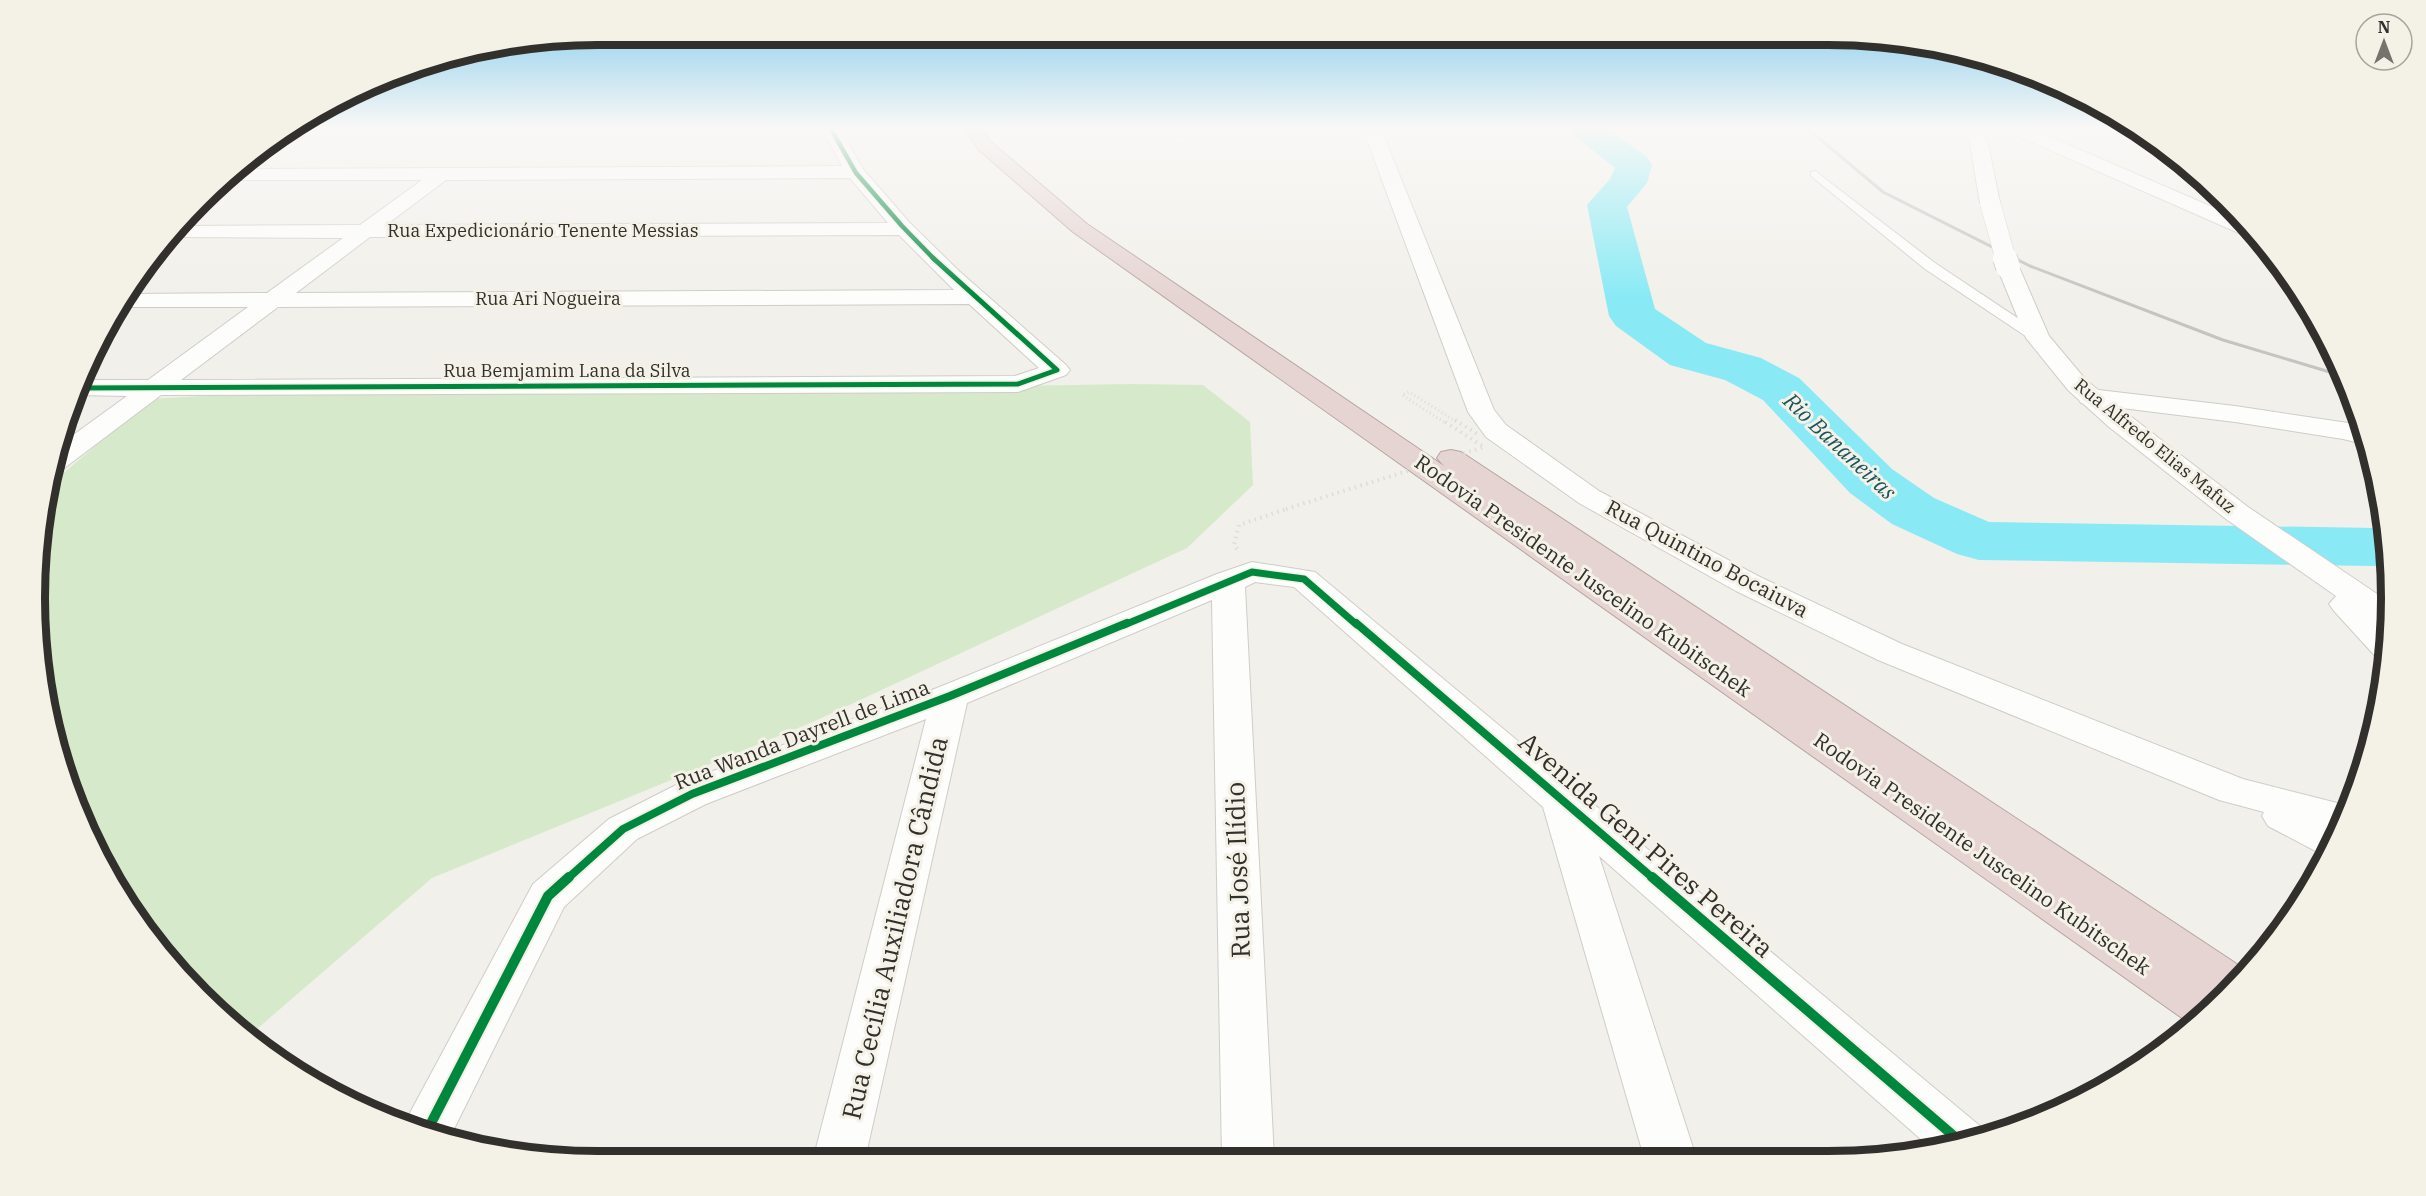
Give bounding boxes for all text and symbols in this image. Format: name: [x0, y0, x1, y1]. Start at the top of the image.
north arrow: [2354, 12, 2414, 72]
text: N: [2378, 17, 2390, 37]
street label: Rua Expedicionário Tenente Messias: [387, 219, 699, 242]
street label: Rua Ari Nogueira: [475, 287, 621, 310]
street label: Rua Bemjamim Lana da Silva: [443, 359, 691, 382]
street label: Rua Alfredo Elias Mafuz: [2070, 373, 2241, 518]
water label: Rio Bananeiras: [1777, 385, 1904, 506]
street label: Rodovia Presidente Juscelino Kubitschek: [1410, 448, 1758, 703]
street label: Rua Quintino Bocaiuva: [1601, 493, 1814, 624]
street label: Rua Wanda Dayrell de Lima: [670, 672, 933, 796]
street label: Avenida Geni Pires Pereira: [1512, 724, 1781, 964]
street label: Rodovia Presidente Juscelino Kubitschek: [1809, 726, 2157, 981]
street label: Rua Cecília Auxiliadora Cândida: [833, 733, 955, 1123]
street label: Rua José Ilídio: [1217, 781, 1257, 959]

